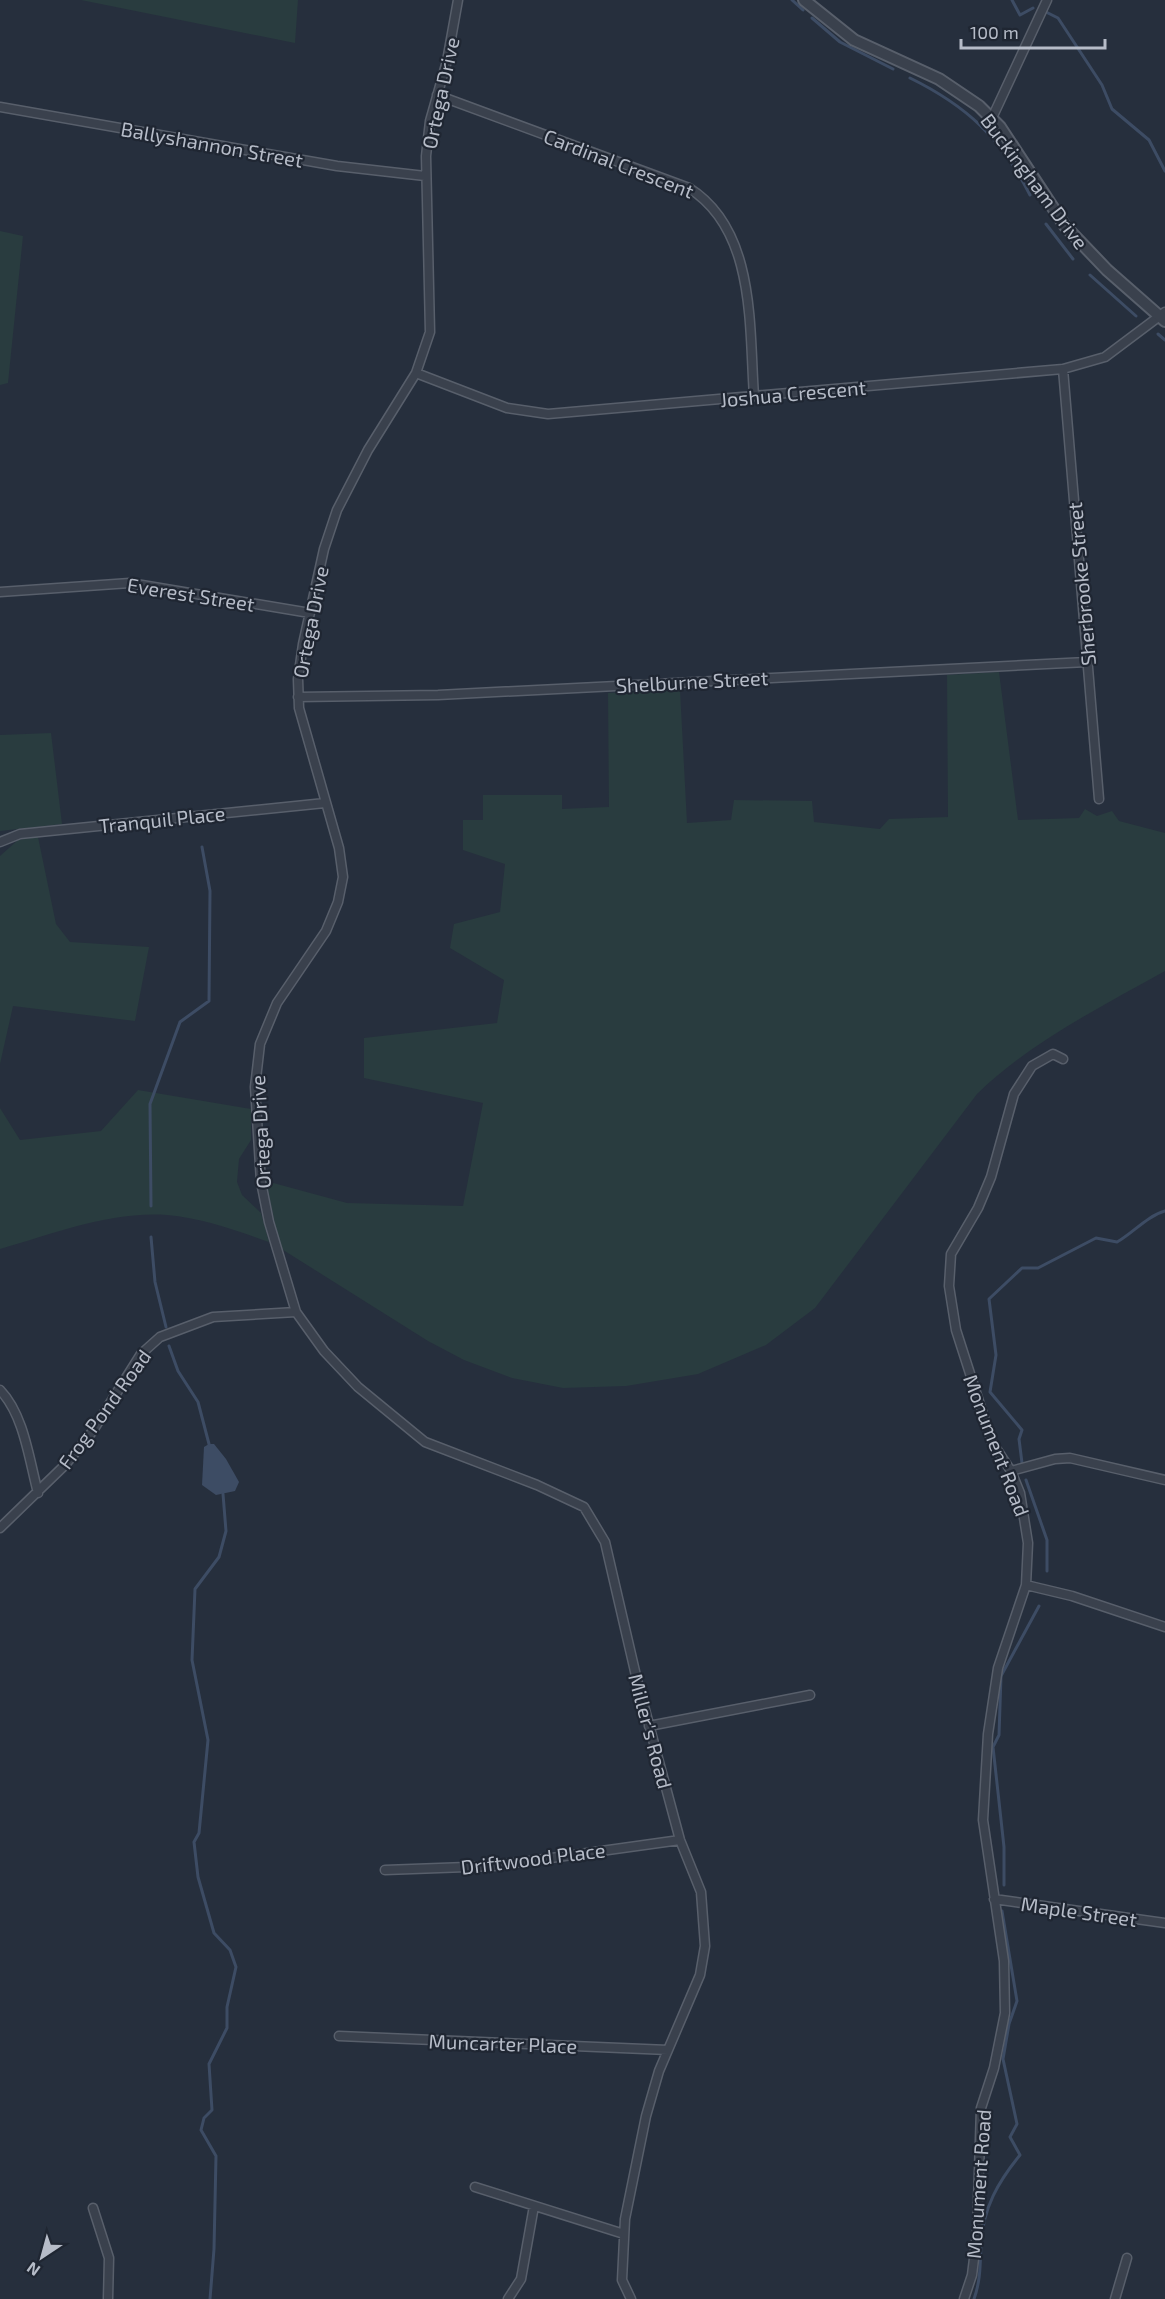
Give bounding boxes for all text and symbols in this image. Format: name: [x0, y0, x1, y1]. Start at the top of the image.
scale bar: [961, 12, 1105, 50]
text: 100 m: [970, 21, 1019, 43]
street label: Ortega Drive: [416, 35, 464, 151]
street label: Buckingham Drive: [976, 108, 1094, 254]
street label: Ballyshannon Street: [119, 116, 305, 172]
street label: Cardinal Crescent: [541, 123, 698, 203]
street label: Joshua Crescent: [719, 375, 867, 411]
street label: Sherbrooke Street: [1062, 501, 1100, 667]
street label: Ortega Drive: [287, 564, 333, 680]
street label: Everest Street: [126, 572, 257, 616]
street label: Shelburne Street: [615, 665, 769, 697]
street label: Tranquil Place: [98, 800, 226, 838]
street label: Ortega Drive: [245, 1075, 275, 1189]
street label: Frog Pond Road: [53, 1345, 155, 1473]
street label: Monument Road: [959, 1371, 1035, 1519]
street label: Miller's Road: [624, 1671, 678, 1791]
street label: Driftwood Place: [459, 1837, 607, 1879]
street label: Maple Street: [1019, 1891, 1139, 1931]
street label: Muncarter Place: [428, 2028, 578, 2058]
street label: Monument Road: [961, 2108, 995, 2260]
north arrow: [12, 2227, 72, 2287]
text: N: [23, 2258, 43, 2281]

